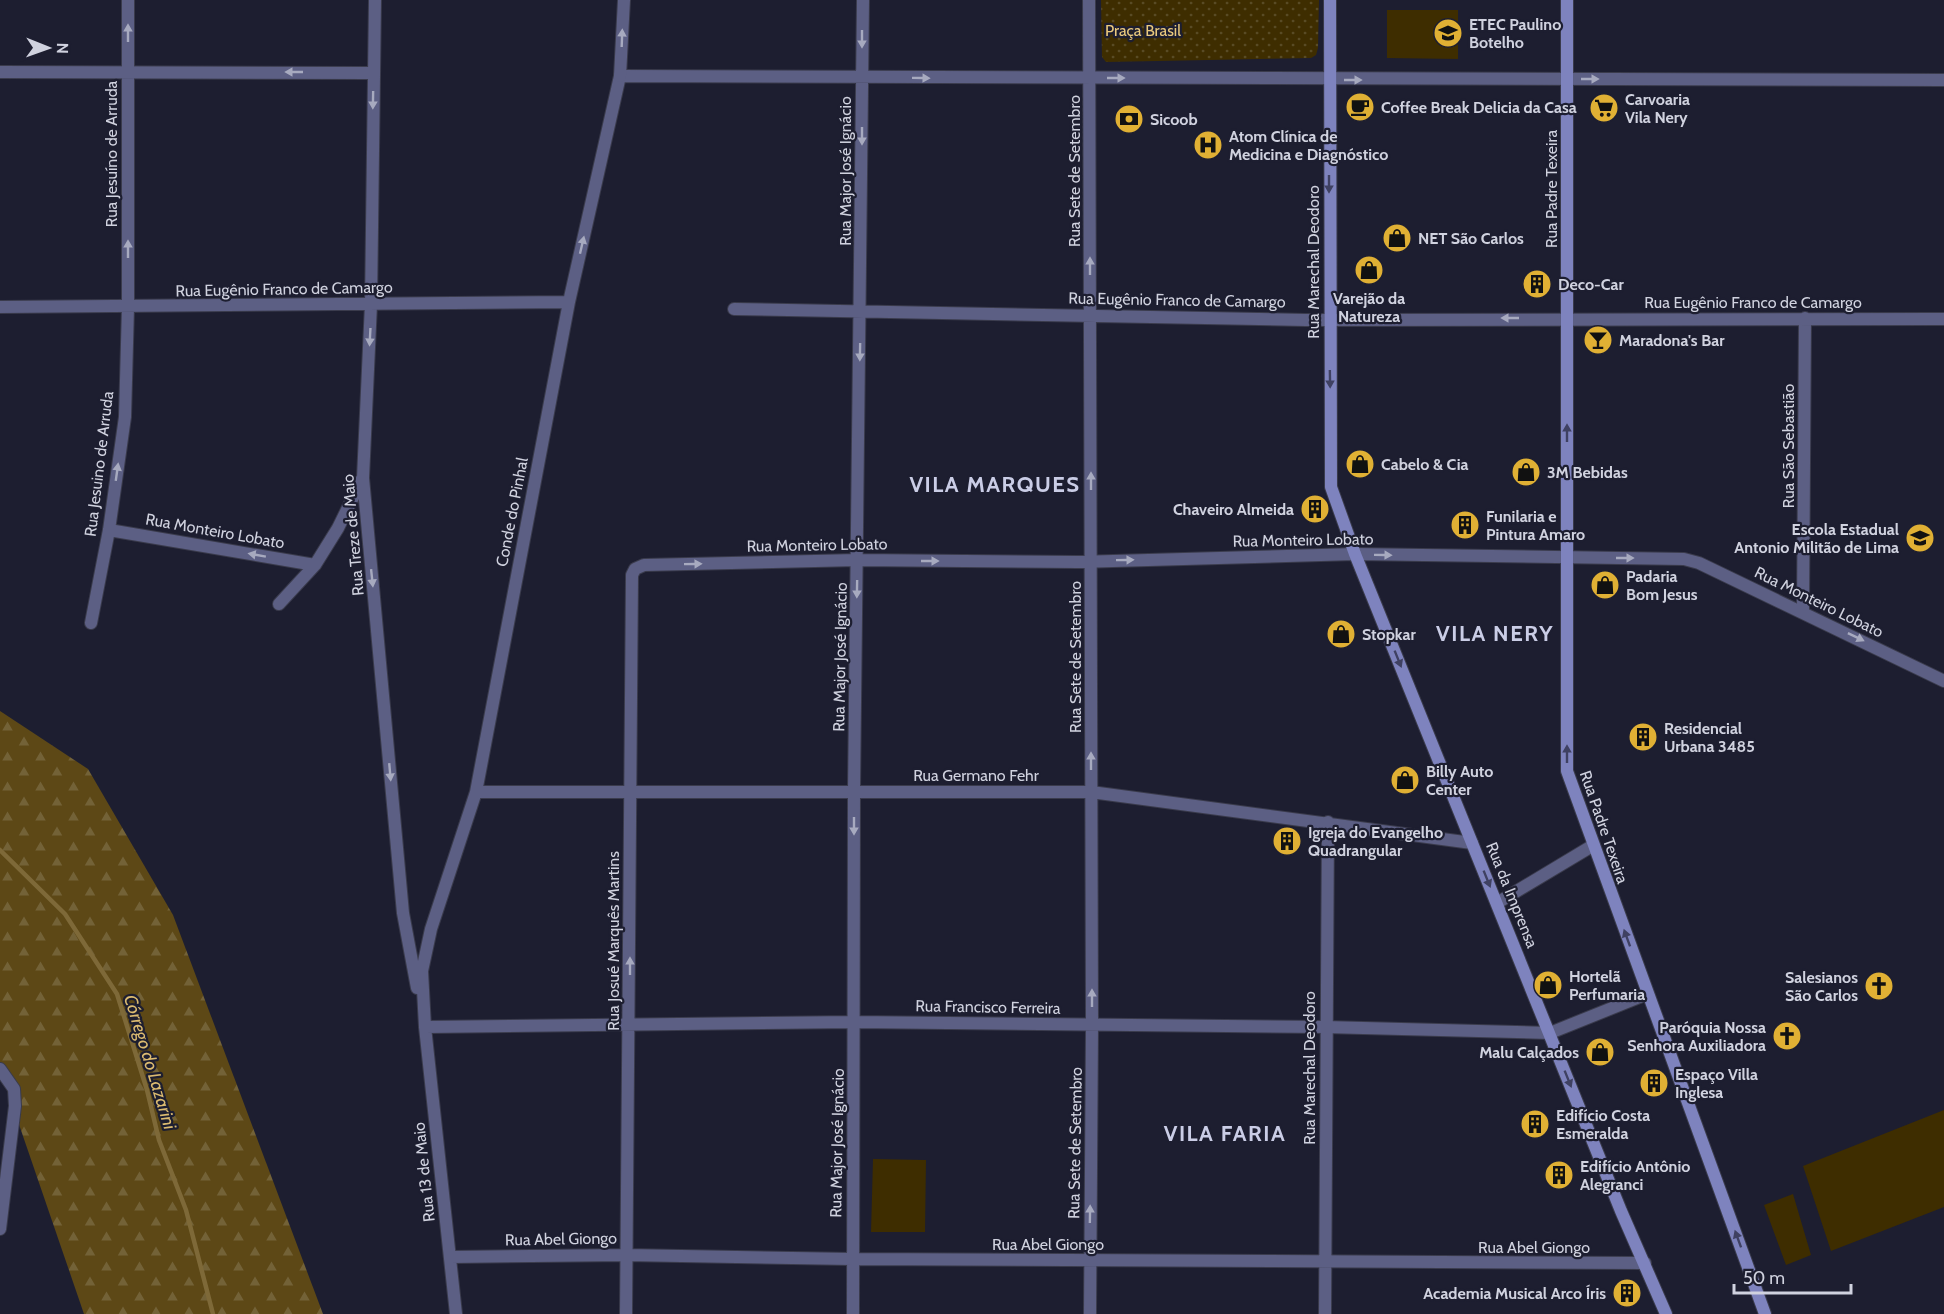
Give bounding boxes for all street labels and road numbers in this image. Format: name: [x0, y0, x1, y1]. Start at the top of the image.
street label: Rua Jesuíno de Arruda: [102, 80, 121, 227]
street label: Rua Sete de Setembro: [1065, 95, 1084, 247]
street label: Rua Major José Ignácio: [836, 96, 855, 246]
street label: Rua Padre Texeira: [1542, 130, 1561, 248]
street label: Rua Marechal Deodoro: [1304, 185, 1323, 339]
street label: Rua Eugênio Franco de Camargo: [175, 278, 393, 300]
street label: Rua Eugênio Franco de Camargo: [1068, 289, 1286, 311]
street label: Rua Eugênio Franco de Camargo: [1644, 293, 1862, 312]
street label: Rua São Sebastião: [1779, 384, 1798, 508]
street label: Rua Jesuino de Arruda: [81, 390, 117, 538]
street label: Conde do Pinhal: [492, 456, 532, 568]
street label: Rua Treze de Maio: [338, 473, 368, 597]
street label: Rua Monteiro Lobato: [144, 509, 286, 553]
street label: Rua Monteiro Lobato: [1232, 529, 1374, 551]
street label: Rua Monteiro Lobato: [746, 534, 888, 556]
street label: Rua Monteiro Lobato: [1752, 563, 1887, 642]
street label: Rua Sete de Setembro: [1066, 581, 1085, 733]
street label: Rua Major José Ignácio: [829, 582, 851, 732]
street label: Rua Germano Fehr: [913, 766, 1040, 785]
street label: Rua Padre Texeira: [1576, 768, 1632, 886]
street label: Rua da Imprensa: [1482, 839, 1542, 951]
street label: Rua Josué Marquês Martins: [604, 851, 623, 1031]
street label: Rua Marechal Deodoro: [1300, 991, 1319, 1145]
street label: Rua Francisco Ferreira: [915, 996, 1061, 1018]
street label: Rua Sete de Setembro: [1064, 1067, 1086, 1219]
street label: Rua Major José Ignácio: [826, 1068, 848, 1218]
street label: Rua 13 de Maio: [409, 1121, 439, 1223]
street label: Rua Abel Giongo: [505, 1229, 617, 1249]
street label: Rua Abel Giongo: [992, 1235, 1104, 1254]
street label: Rua Abel Giongo: [1478, 1238, 1590, 1257]

